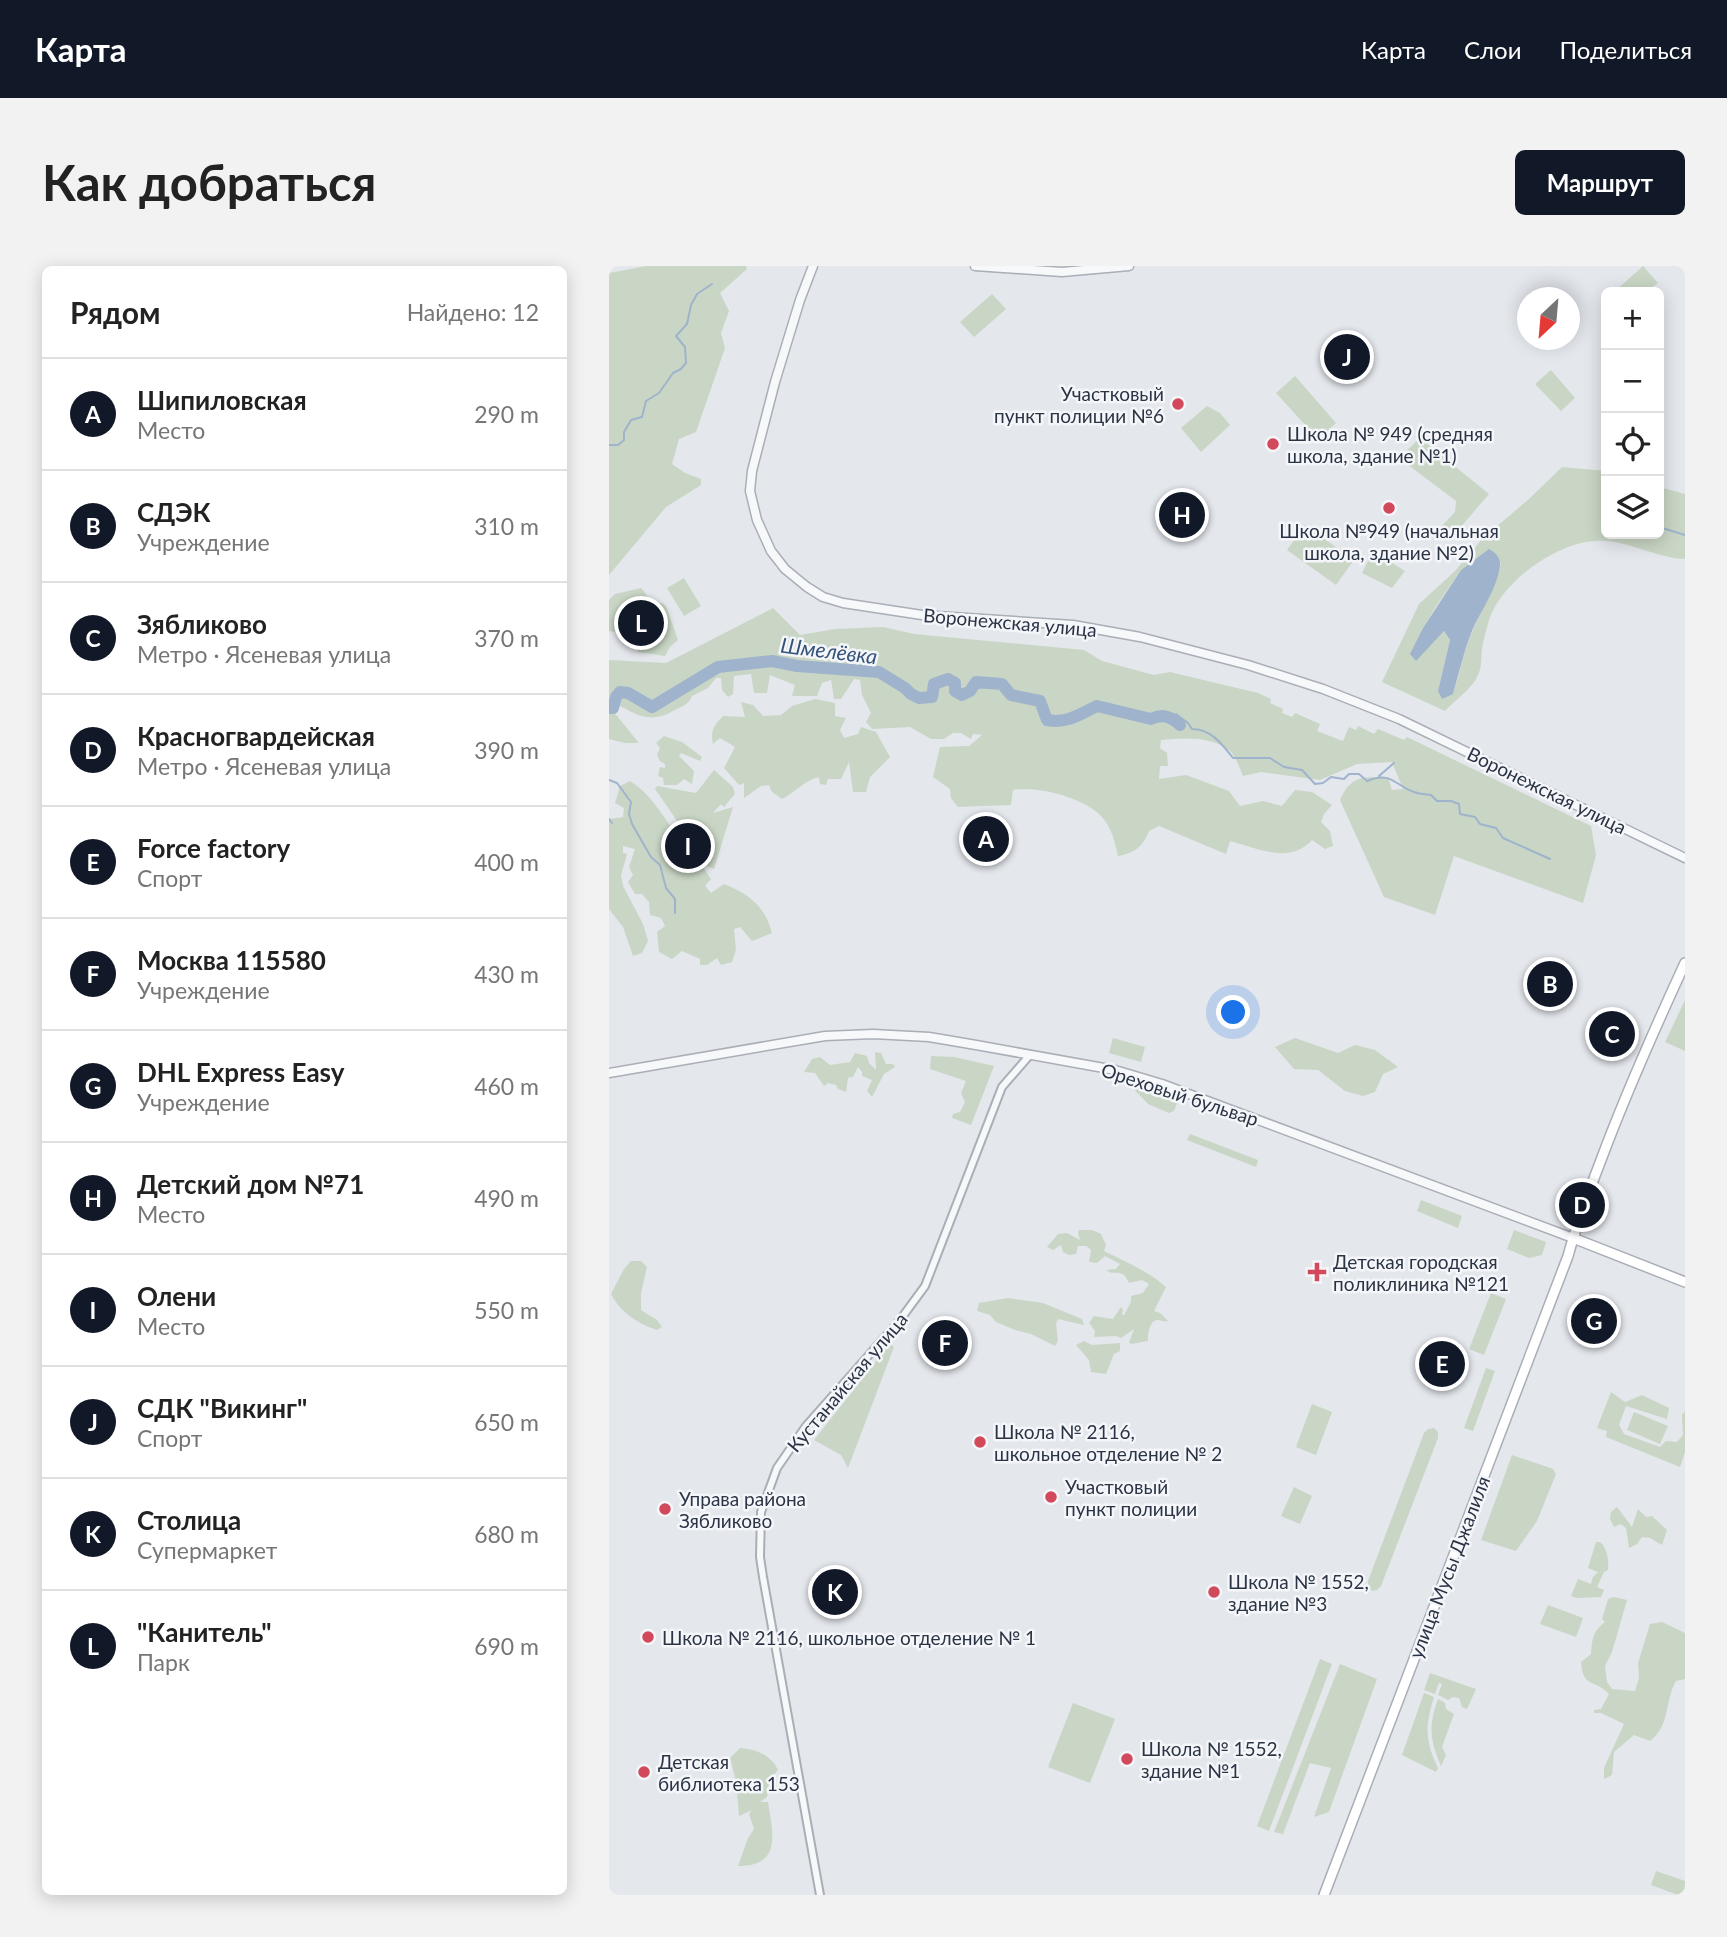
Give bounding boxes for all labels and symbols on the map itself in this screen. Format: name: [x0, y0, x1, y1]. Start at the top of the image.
north arrow: [1517, 287, 1580, 350]
pin: J: [1324, 331, 1370, 383]
place label: Участковый пункт полиции №6: [994, 382, 1164, 427]
marker: Участковый пункт полиции №6: [1170, 396, 1186, 412]
place label: Школа № 949 (средняя школа, здание №1): [1287, 422, 1493, 467]
marker: Школа № 949 (средняя школа, здание №1): [1265, 436, 1281, 452]
pin: H: [1159, 489, 1205, 541]
marker: Школа №949 (начальная школа, здание №2): [1381, 500, 1397, 516]
place label: Школа №949 (начальная школа, здание №2): [1279, 519, 1499, 564]
pin: L: [618, 597, 664, 649]
street label: Воронежская улица: [922, 603, 1098, 641]
water label: Шмелёвка: [779, 632, 879, 668]
street label: Воронежская улица: [1464, 742, 1630, 838]
pin: A: [963, 813, 1009, 865]
pin: I: [665, 820, 711, 872]
pin: B: [1527, 958, 1573, 1010]
your location: [1216, 995, 1250, 1029]
pin: C: [1589, 1008, 1635, 1060]
street label: Ореховый бульвар: [1099, 1058, 1261, 1130]
pin: D: [1559, 1179, 1605, 1231]
place label: Детская городская поликлиника №121: [1333, 1250, 1509, 1295]
marker: Детская городская поликлиника №121: [1307, 1262, 1327, 1282]
pin: G: [1571, 1295, 1617, 1347]
street label: Кустанайская улица: [782, 1308, 912, 1456]
pin: F: [922, 1317, 968, 1369]
pin: E: [1419, 1338, 1465, 1390]
place label: Школа № 2116, школьное отделение № 2: [994, 1420, 1222, 1465]
marker: Школа № 2116, школьное отделение № 2: [972, 1434, 988, 1450]
street label: улица Мусы Джалиля: [1404, 1473, 1494, 1661]
place label: Участковый пункт полиции: [1065, 1475, 1197, 1520]
place label: Управа района Зябликово: [679, 1487, 806, 1532]
marker: Участковый пункт полиции: [1043, 1489, 1059, 1505]
marker: Управа района Зябликово: [657, 1501, 673, 1517]
pin: K: [812, 1566, 858, 1618]
place label: Школа № 1552, здание №3: [1228, 1570, 1369, 1615]
marker: Школа № 1552, здание №3: [1206, 1584, 1222, 1600]
place label: Школа № 2116, школьное отделение № 1: [662, 1626, 1036, 1649]
marker: Школа № 2116, школьное отделение № 1: [640, 1629, 656, 1645]
place label: Школа № 1552, здание №1: [1141, 1737, 1282, 1782]
place label: Детская библиотека 153: [658, 1750, 800, 1795]
marker: Школа № 1552, здание №1: [1119, 1751, 1135, 1767]
marker: Детская библиотека 153: [636, 1764, 652, 1780]

